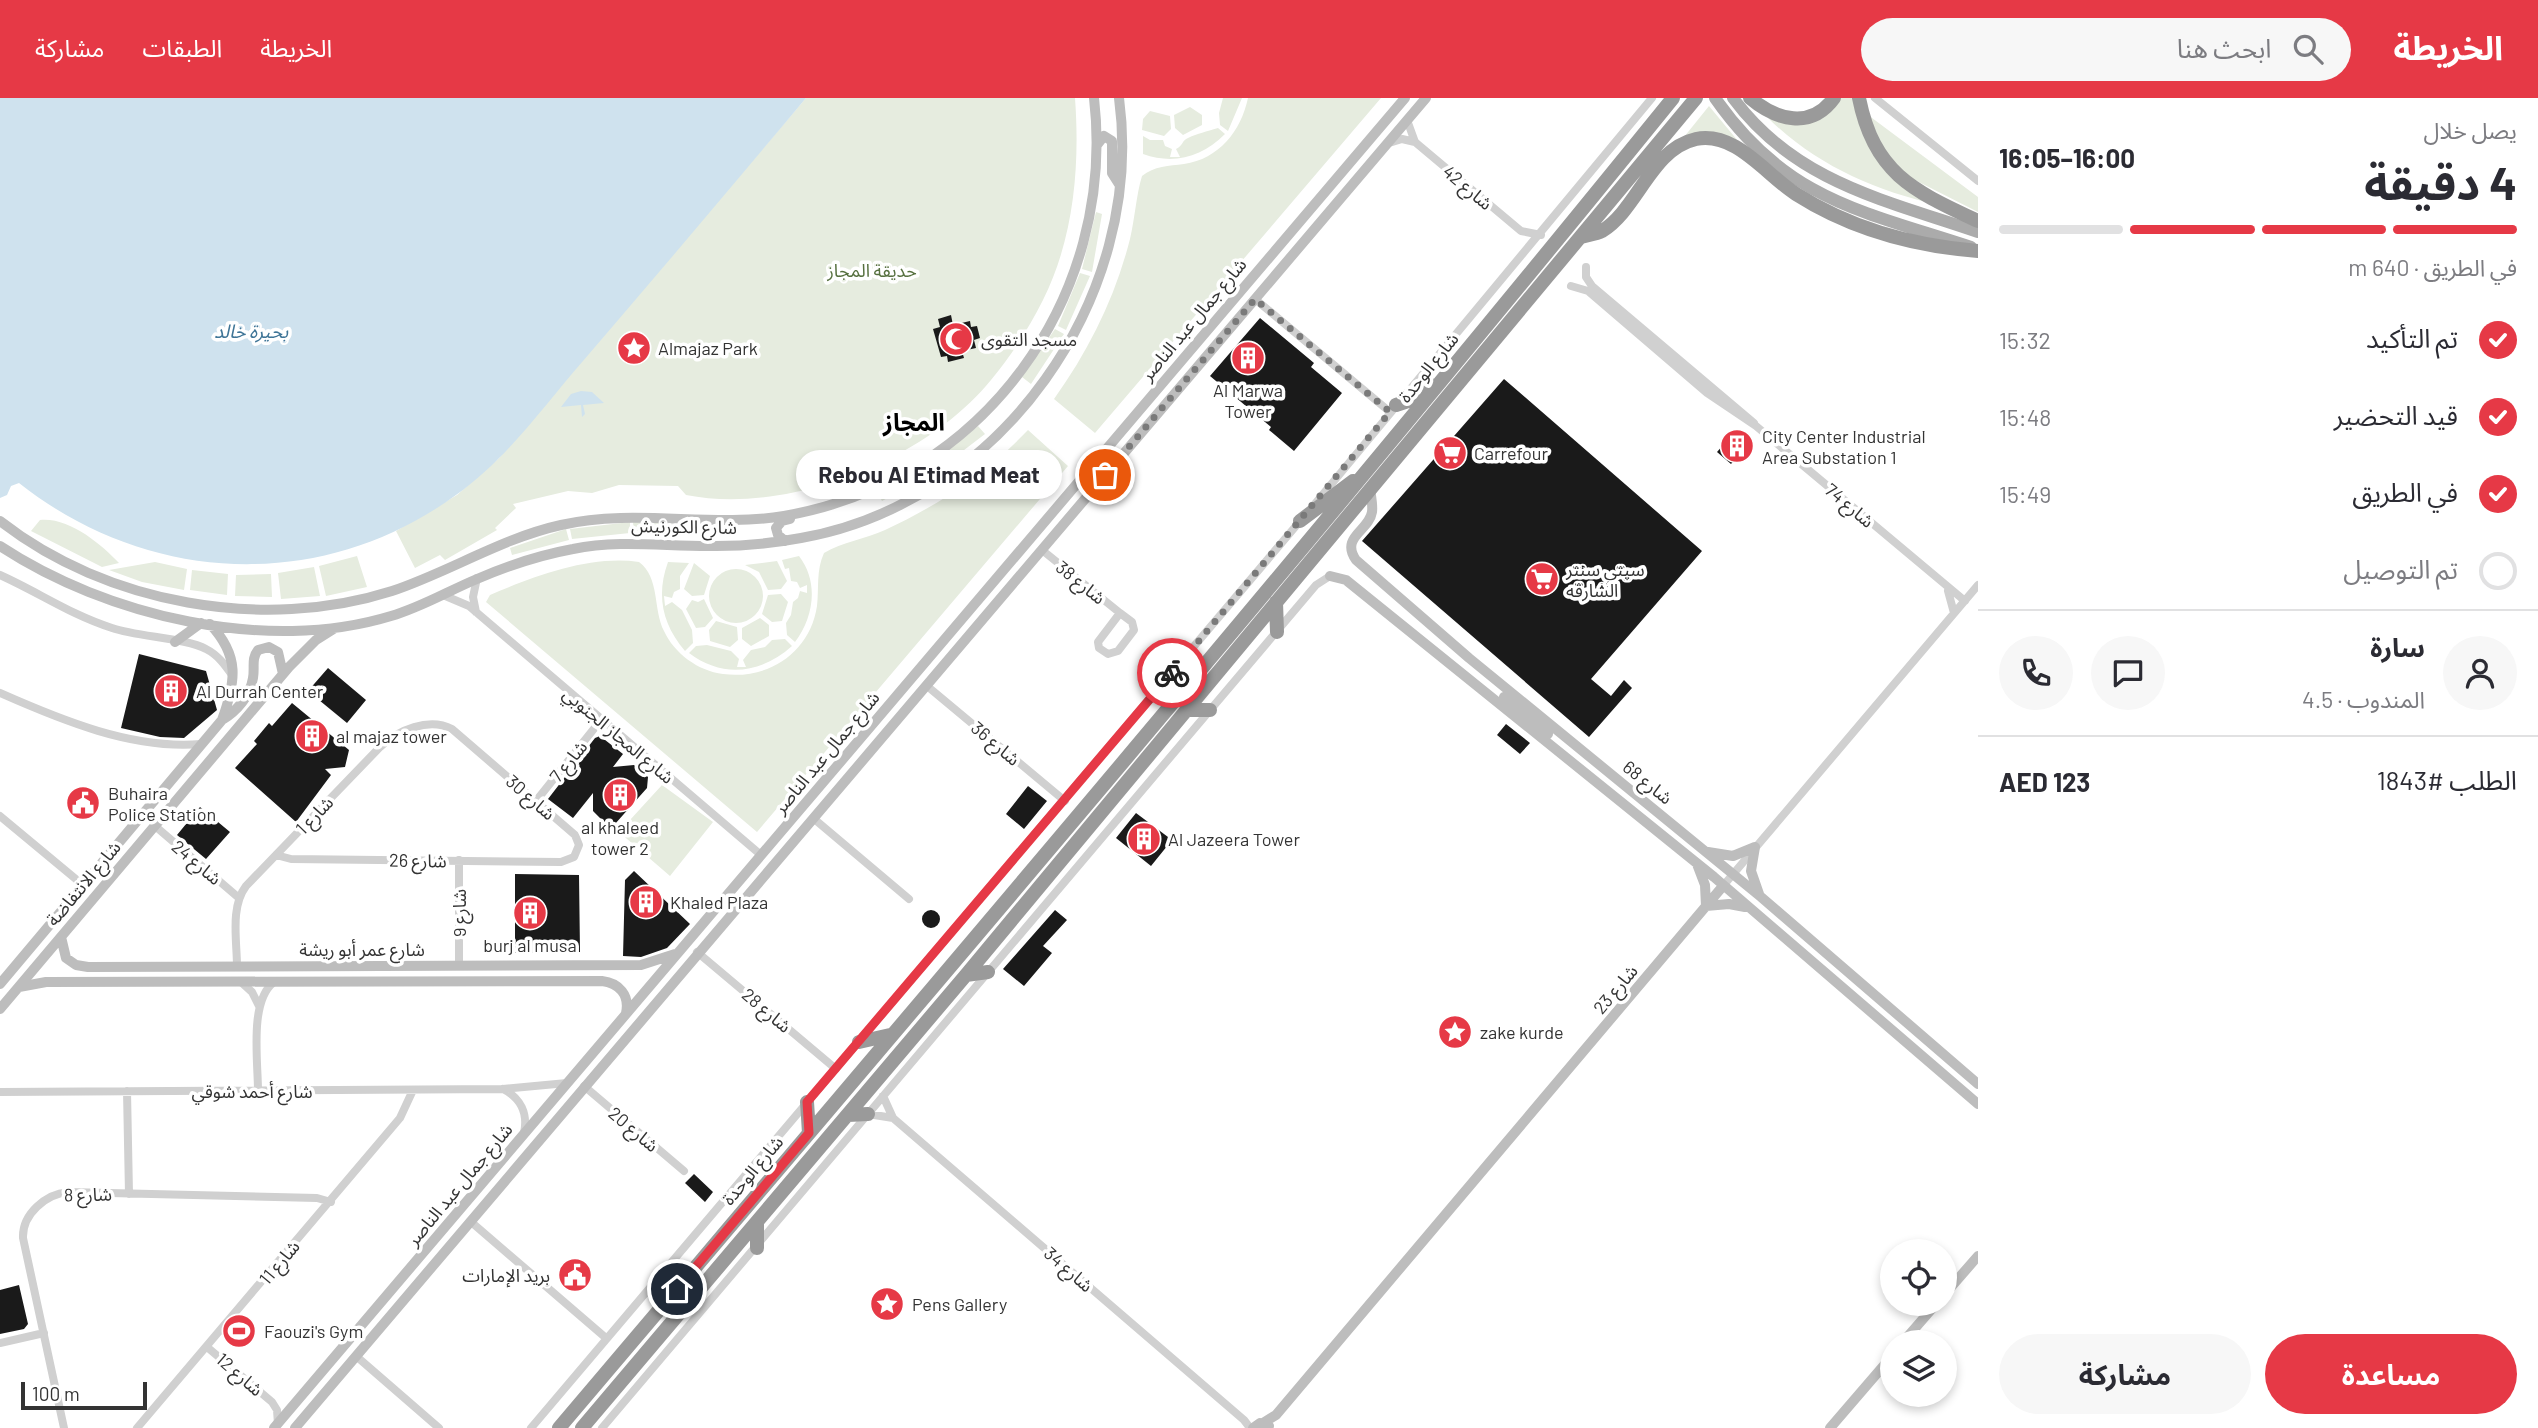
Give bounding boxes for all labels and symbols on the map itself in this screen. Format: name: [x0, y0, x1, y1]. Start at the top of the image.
street label: شارع 42: [1436, 160, 1497, 217]
street label: شارع جمال عبد الناصر: [1135, 253, 1254, 388]
park label: حديقة المجاز: [826, 259, 917, 282]
water label: بحيرة خالد: [214, 319, 289, 343]
mosque icon: مسجد التقوى: [937, 320, 975, 358]
place label: مسجد التقوى: [981, 328, 1077, 351]
street label: شارع الوحدة: [1393, 328, 1466, 409]
place icon: Almajaz Park: [615, 329, 653, 367]
place label: Almajaz Park: [658, 337, 758, 359]
building icon: Al Marwa Tower: [1229, 339, 1267, 377]
place label: Al Marwa Tower: [1213, 379, 1283, 422]
district label: المجاز: [882, 407, 945, 437]
place label: City Center Industrial Area Substation 1: [1762, 425, 1926, 468]
building icon: City Center Industrial Area Substation 1: [1718, 427, 1756, 465]
supermarket icon: Carrefour: [1431, 434, 1469, 472]
place label: Carrefour: [1474, 442, 1548, 464]
pin: [1075, 445, 1135, 505]
callout: Rebou Al Etimad Meat: [797, 450, 1063, 500]
street label: شارع 74: [1818, 478, 1879, 535]
street label: شارع الكورنيش: [631, 514, 737, 542]
street label: شارع 38: [1049, 555, 1110, 612]
place label: سيتي سنتر الشارقه: [1565, 558, 1645, 602]
supermarket icon: سيتي سنتر الشارقه: [1523, 560, 1561, 598]
courier: [1137, 638, 1207, 708]
building icon: Al Durrah Center: [152, 672, 190, 710]
place label: Al Durrah Center: [196, 680, 324, 702]
street label: شارع المجاز الجنوبي: [556, 682, 679, 791]
street label: شارع جمال عبد الناصر: [768, 686, 887, 821]
street label: شارع 36: [964, 716, 1025, 773]
building icon: al majaz tower: [293, 717, 331, 755]
place label: al majaz tower: [336, 725, 447, 747]
street label: شارع 7: [545, 736, 595, 789]
street label: شارع 68: [1616, 755, 1677, 812]
street label: شارع 30: [499, 770, 560, 827]
building icon: al khaleed tower 2: [601, 776, 639, 814]
place label: Buhaira Police Station: [108, 782, 216, 825]
public building icon: Buhaira Police Station: [64, 784, 102, 822]
street label: شارع 1: [290, 791, 340, 842]
place label: al khaleed tower 2: [581, 816, 659, 859]
building icon: Al Jazeera Tower: [1125, 820, 1163, 858]
place label: Al Jazeera Tower: [1168, 828, 1300, 850]
street label: شارع 24: [165, 835, 226, 892]
street label: شارع الانتفاضة: [41, 836, 128, 933]
street label: شارع 26: [389, 848, 447, 876]
building icon: Khaled Plaza: [627, 883, 665, 921]
street label: شارع 9: [448, 889, 474, 937]
place label: Khaled Plaza: [670, 891, 768, 913]
building icon: burj al musa: [511, 894, 549, 932]
place label: burj al musa: [483, 934, 577, 956]
street label: شارع عمر أبو ريشة: [299, 938, 425, 964]
street label: شارع 23: [1588, 960, 1645, 1021]
street label: شارع 28: [735, 983, 796, 1040]
place icon: zake kurde: [1436, 1013, 1474, 1051]
place label: zake kurde: [1480, 1021, 1564, 1043]
street label: شارع أحمد شوقي: [192, 1080, 313, 1106]
street label: شارع 20: [602, 1102, 663, 1159]
street label: شارع جمال عبد الناصر: [401, 1118, 520, 1253]
street label: شارع الوحدة: [717, 1131, 790, 1212]
street label: شارع 8: [64, 1183, 112, 1209]
street label: شارع 11: [254, 1235, 307, 1291]
street label: شارع 34: [1037, 1242, 1098, 1299]
public building icon: بريد الإمارات: [556, 1256, 594, 1294]
pin: [647, 1259, 707, 1319]
place label: بريد الإمارات: [462, 1264, 550, 1288]
place icon: Pens Gallery: [868, 1285, 906, 1323]
place label: Pens Gallery: [912, 1293, 1007, 1315]
sports icon: Faouzi's Gym: [220, 1312, 258, 1350]
place label: Faouzi's Gym: [264, 1320, 363, 1342]
street label: شارع 12: [210, 1348, 268, 1403]
scale bar: [21, 1379, 147, 1411]

